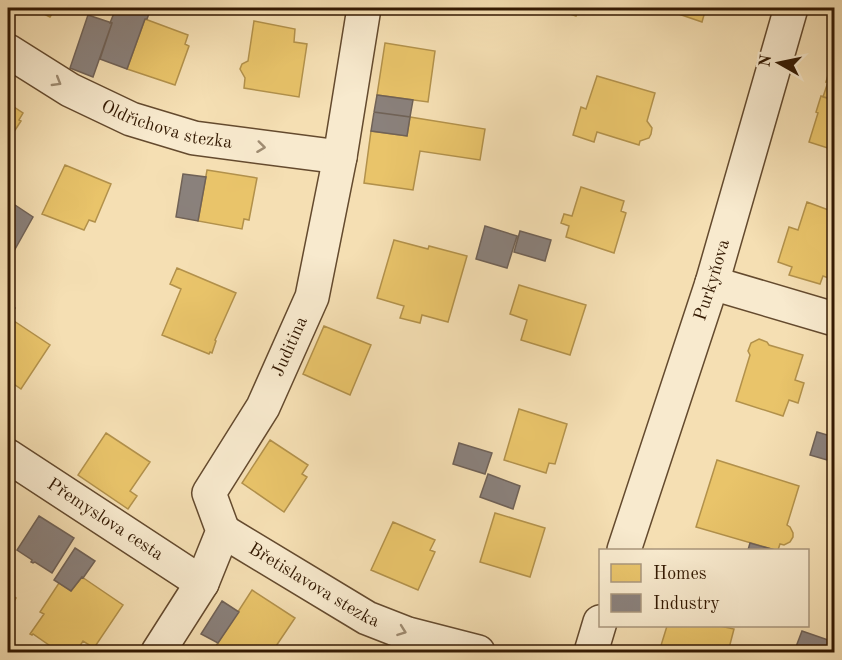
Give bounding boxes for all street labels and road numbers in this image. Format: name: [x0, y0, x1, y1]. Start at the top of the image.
street label: Oldřichova stezka: [98, 97, 234, 152]
street label: Purkyňova: [691, 237, 733, 323]
street label: Juditina: [269, 314, 311, 379]
street label: Přemyslova cesta: [44, 475, 166, 564]
street label: Břetislavova stezka: [245, 540, 382, 631]

